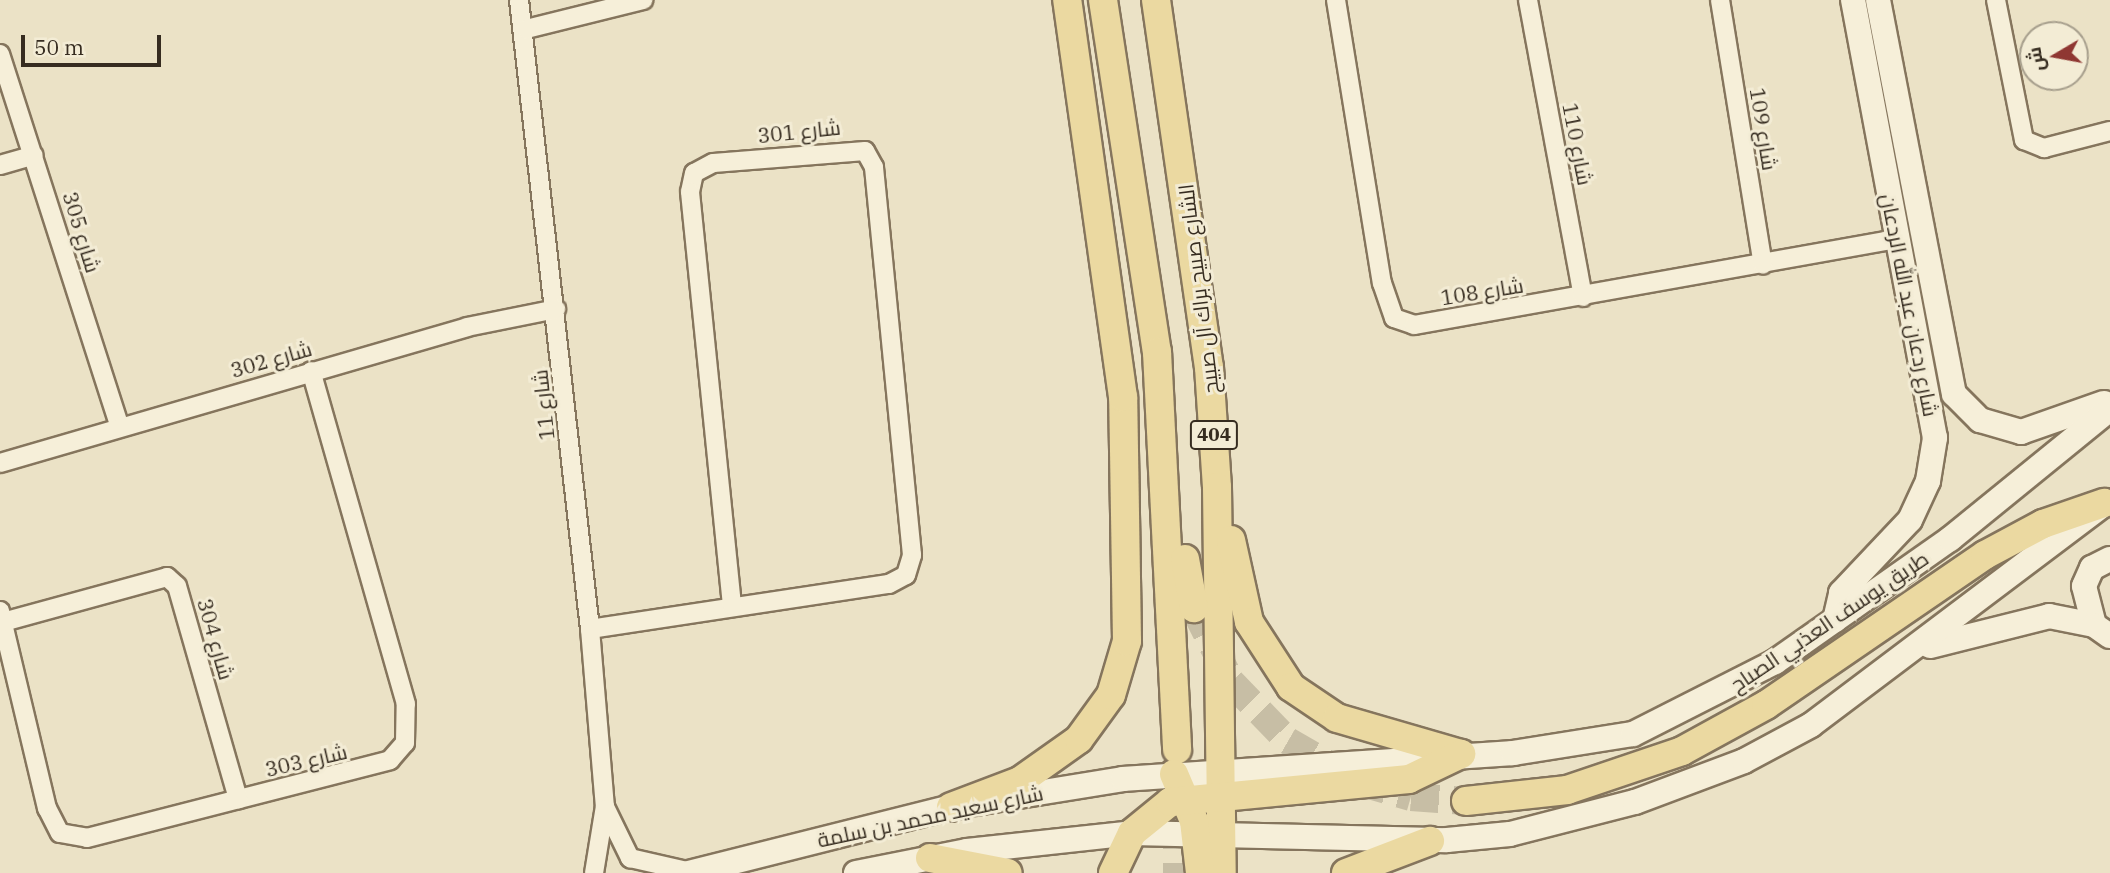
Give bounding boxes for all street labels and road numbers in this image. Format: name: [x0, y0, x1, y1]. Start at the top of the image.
street label: شارع 109: [1745, 86, 1783, 172]
street label: شارع 110: [1558, 101, 1598, 187]
street label: شارع 301: [756, 114, 842, 148]
street label: الشارع صبيح براك آل صبيح: [1173, 183, 1223, 395]
street label: شارع 305: [58, 188, 106, 276]
street label: شارع ردعان عبد الله الردعان: [1876, 191, 1944, 419]
street label: شارع 108: [1439, 272, 1525, 310]
street label: شارع 302: [227, 335, 315, 383]
street label: شارع 11: [527, 369, 559, 441]
road number: 404: [1190, 420, 1238, 450]
street label: طريق يوسف العذبي الصباح: [1725, 545, 1933, 697]
street label: شارع 304: [192, 595, 240, 683]
street label: شارع 303: [263, 738, 349, 782]
street label: شارع سعيد محمد بن سلمة: [815, 780, 1045, 852]

